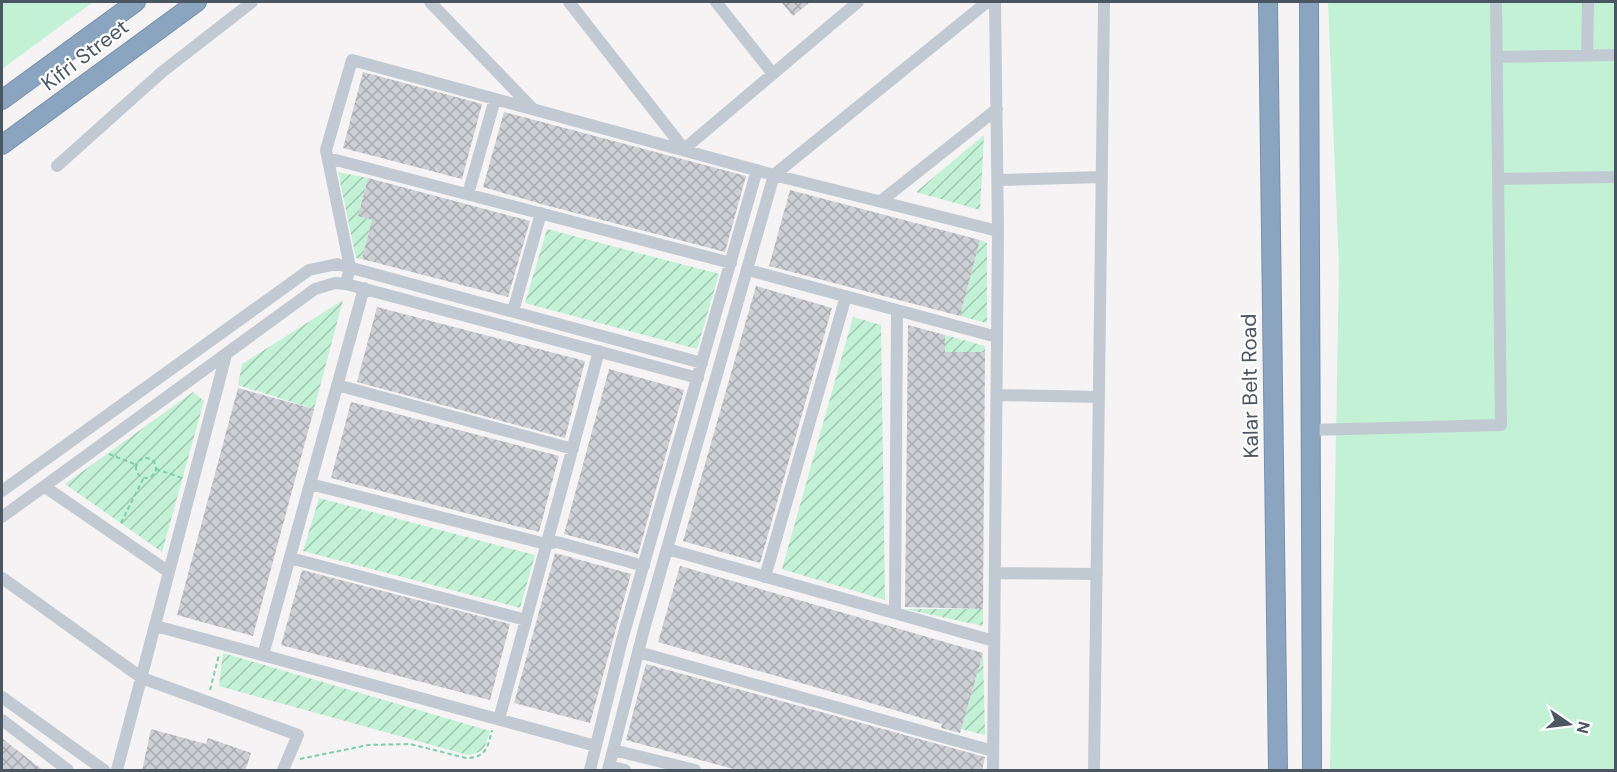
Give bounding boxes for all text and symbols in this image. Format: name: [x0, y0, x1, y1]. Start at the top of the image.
street label: Kifri Street: [36, 13, 134, 97]
street label: Kalar Belt Road: [1235, 313, 1265, 459]
north arrow: [1539, 694, 1599, 754]
text: N: [1571, 719, 1595, 736]

